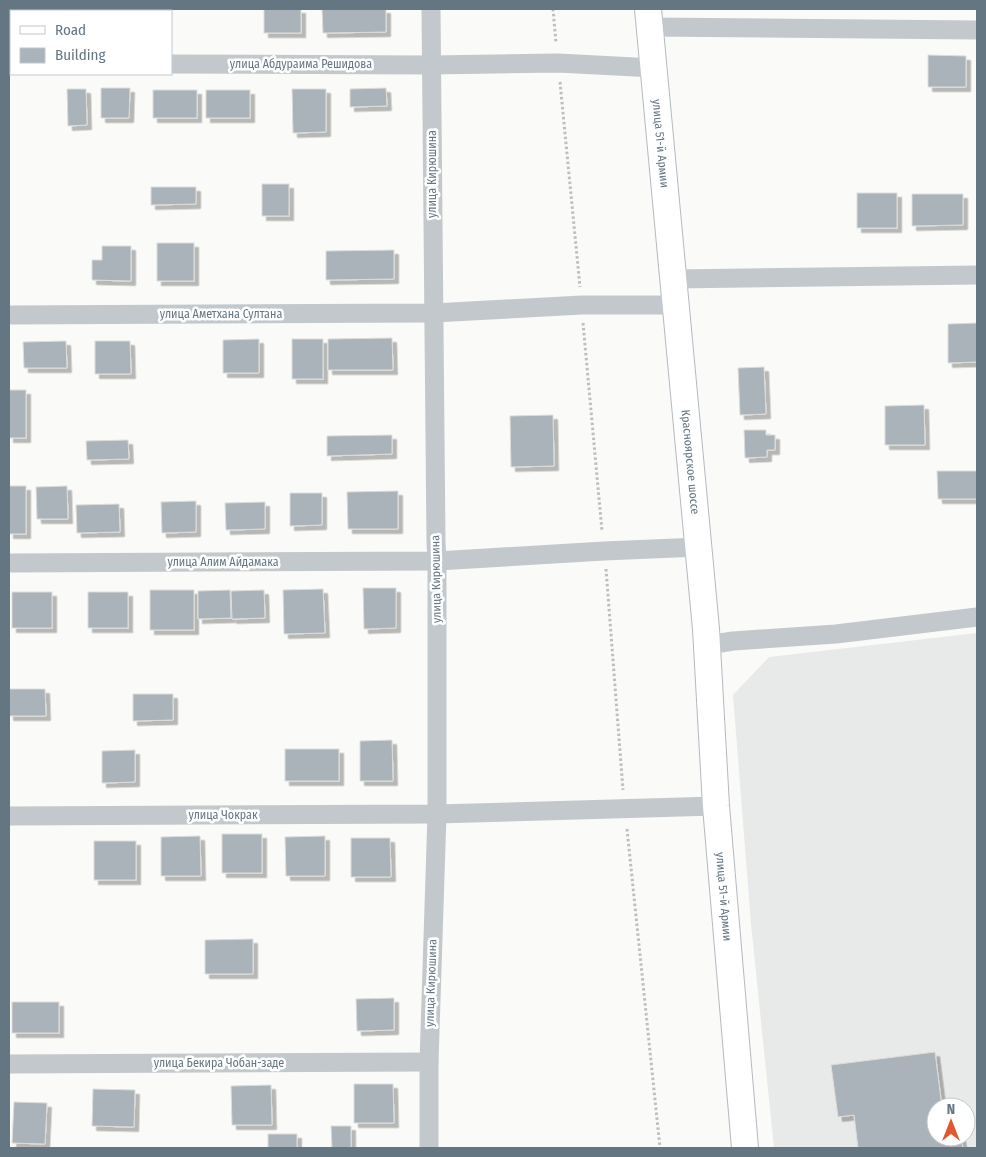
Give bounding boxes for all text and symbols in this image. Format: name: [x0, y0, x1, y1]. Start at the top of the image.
legend: [10, 10, 172, 75]
text: Road: [55, 21, 86, 39]
text: Building: [55, 46, 106, 64]
street label: улица Абдураима Решидова: [230, 57, 372, 71]
street label: улица 51-й Армии: [649, 98, 672, 188]
street label: улица Кирюшина: [425, 130, 439, 218]
street label: улица Аметхана Султана: [160, 307, 282, 321]
street label: Красноярское шоссе: [679, 409, 702, 515]
street label: улица Кирюшина: [428, 535, 444, 623]
street label: улица Алим Айдамака: [167, 555, 279, 569]
street label: улица Чокрак: [188, 808, 258, 822]
street label: улица 51-й Армии: [713, 852, 734, 942]
street label: улица Кирюшина: [422, 939, 440, 1027]
street label: улица Бекира Чобан-заде: [154, 1056, 284, 1070]
north arrow: [926, 1097, 976, 1147]
text: N: [947, 1101, 955, 1118]

